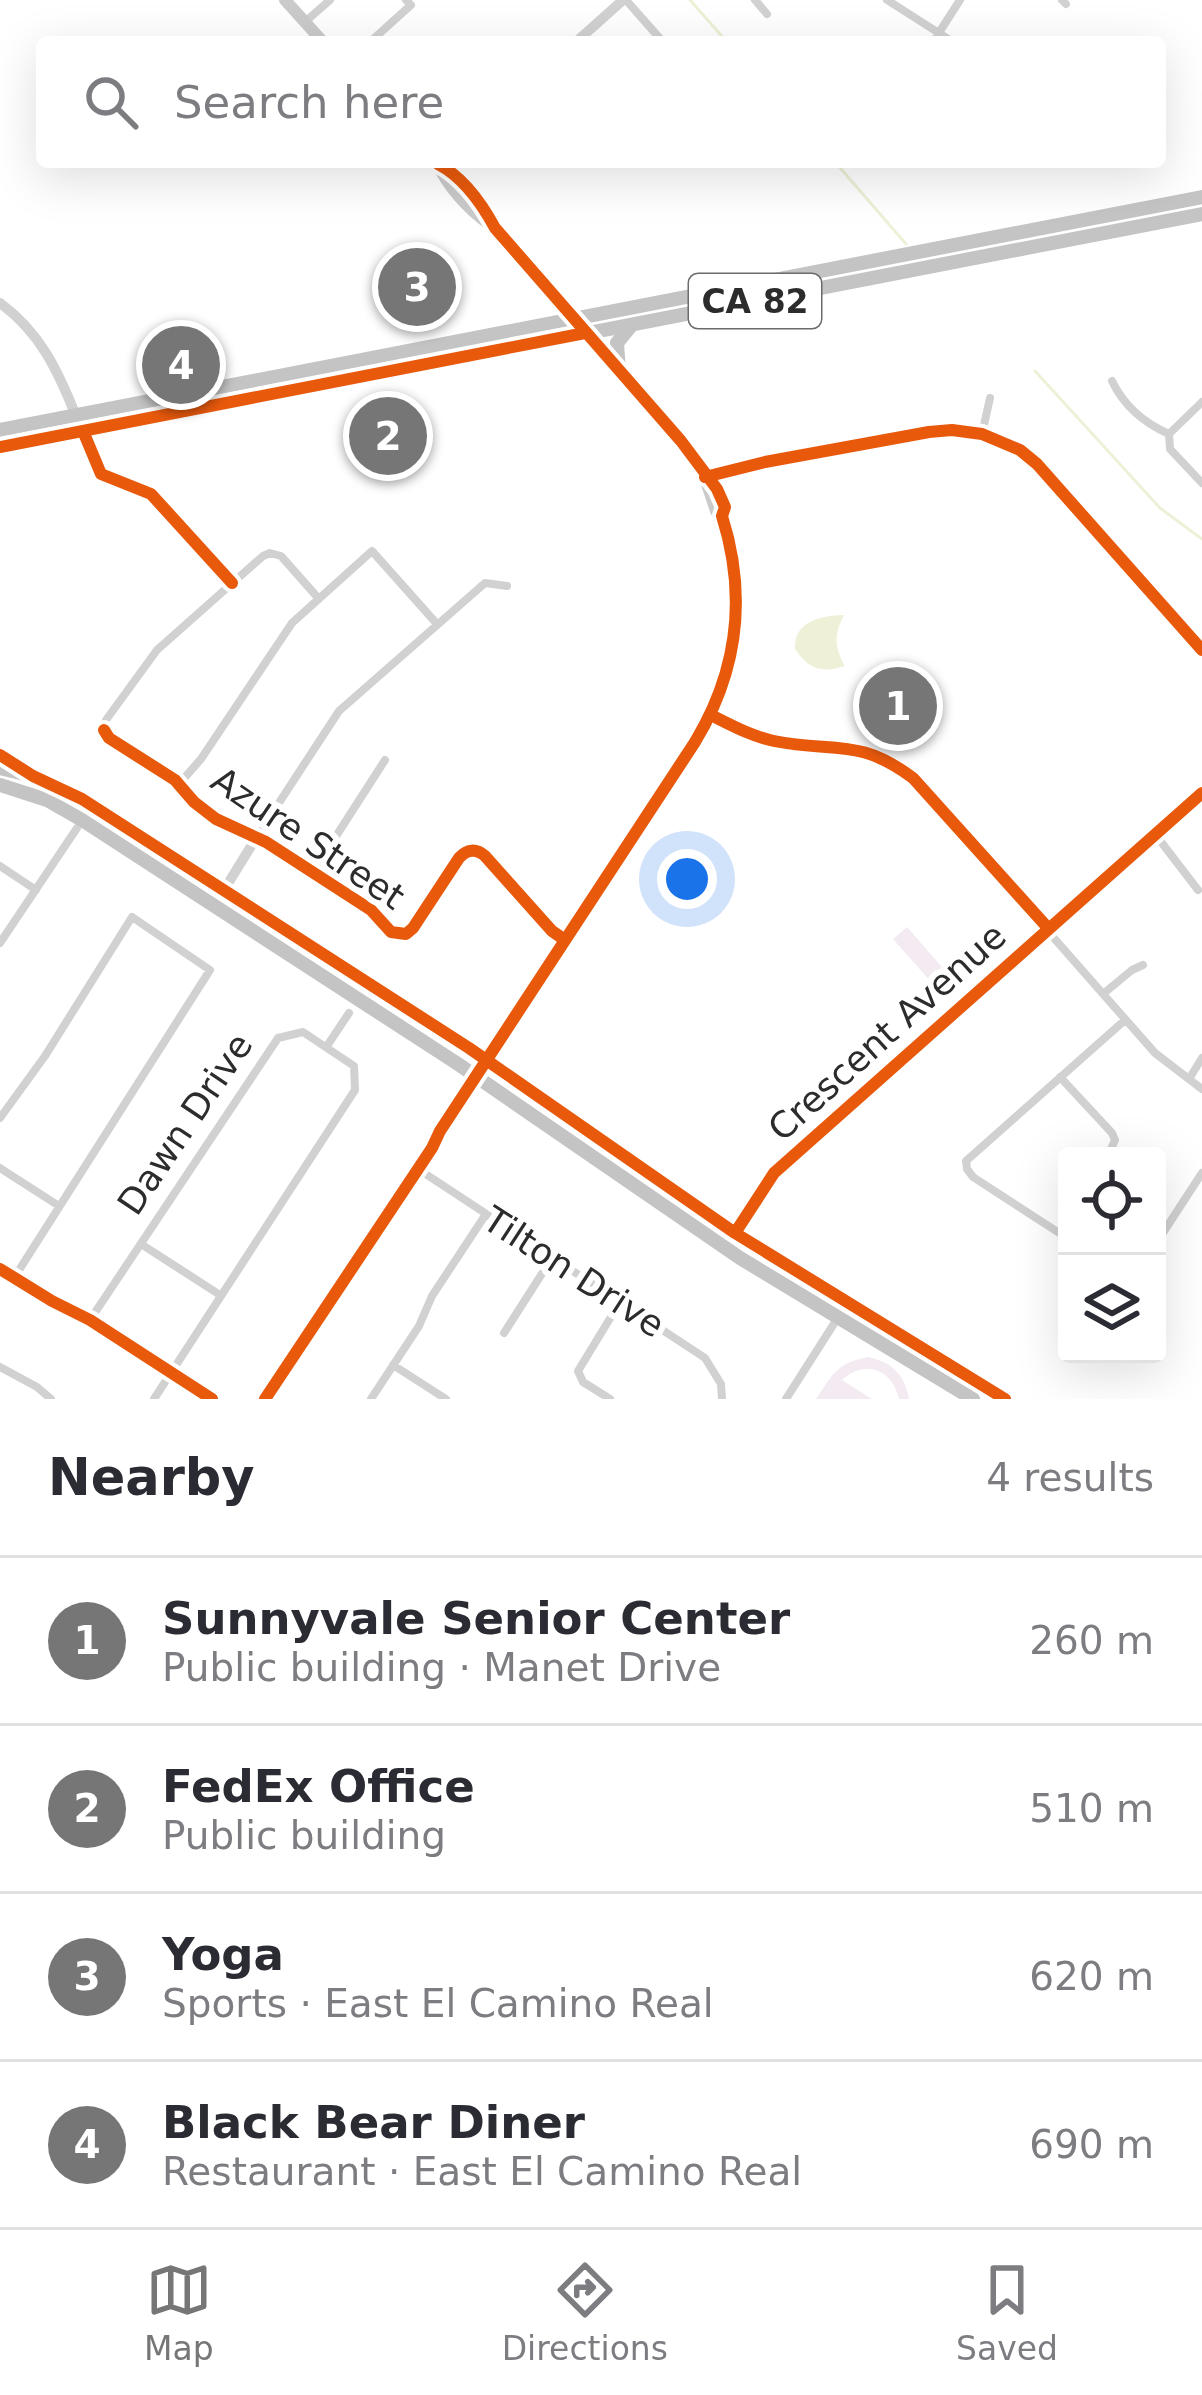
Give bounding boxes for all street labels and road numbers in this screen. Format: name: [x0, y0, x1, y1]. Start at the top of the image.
road number: CA 82: [689, 274, 821, 328]
street label: Azure Street: [204, 759, 412, 917]
street label: Crescent Avenue: [760, 915, 1014, 1149]
street label: Dawn Drive: [109, 1026, 261, 1222]
street label: Tilton Drive: [475, 1198, 672, 1346]

